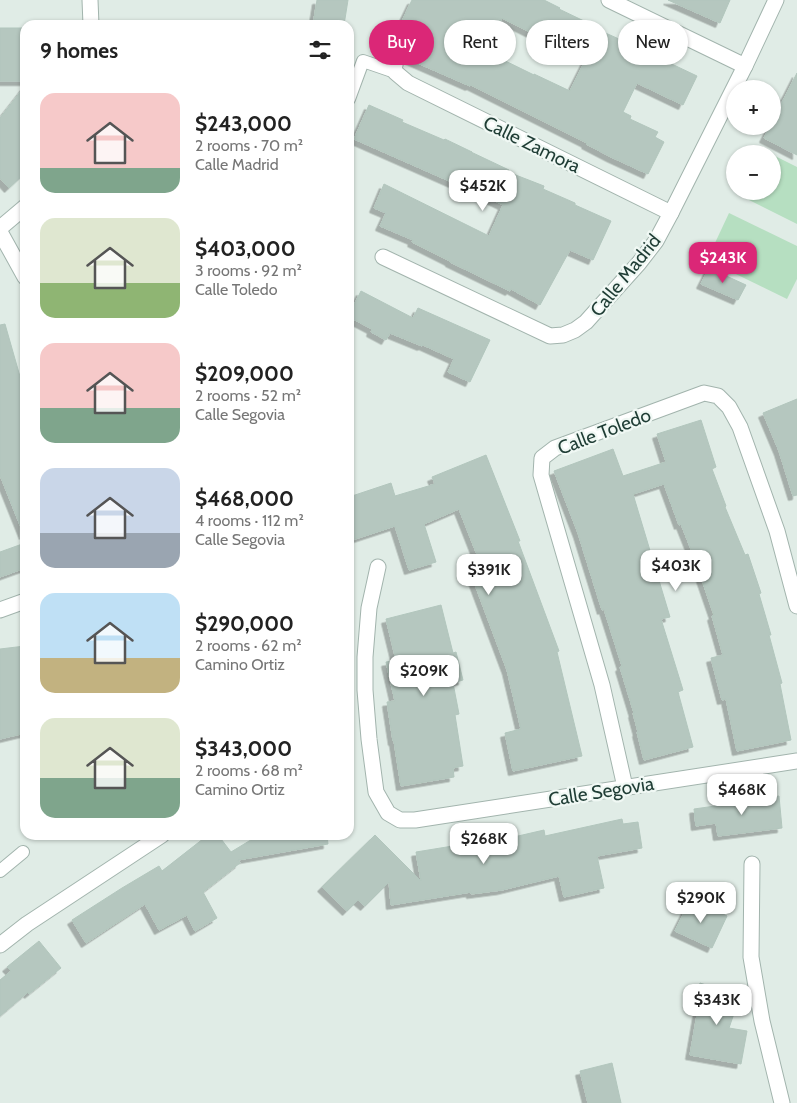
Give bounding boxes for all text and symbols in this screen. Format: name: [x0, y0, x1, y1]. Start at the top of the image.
chip: Buy: [369, 20, 434, 65]
chip: Rent: [444, 20, 516, 65]
chip: Filters: [526, 20, 608, 65]
chip: New: [618, 20, 688, 65]
icon: filters: [306, 36, 334, 64]
text: 9 homes: [40, 38, 118, 63]
map controls: [726, 80, 781, 200]
button: +: [726, 80, 781, 135]
text: $243,000: [195, 111, 292, 136]
street label: Calle Zamora: [479, 111, 584, 178]
icon: home: [80, 113, 140, 173]
text: 2 rooms · 70 m²: [195, 136, 303, 155]
button: −: [726, 145, 781, 200]
text: Calle Madrid: [195, 155, 279, 174]
pin: $452K: [448, 170, 518, 212]
text: $452K: [460, 176, 506, 195]
street label: Calle Madrid: [585, 230, 666, 321]
text: $403,000: [195, 236, 296, 261]
icon: home: [80, 238, 140, 298]
pin: $243K: [688, 242, 758, 284]
text: $243K: [700, 248, 746, 267]
text: 3 rooms · 92 m²: [195, 261, 302, 280]
text: Calle Toledo: [195, 280, 277, 299]
text: $209,000: [195, 361, 294, 386]
icon: home: [80, 363, 140, 423]
text: 2 rooms · 52 m²: [195, 386, 301, 405]
street label: Calle Toledo: [554, 403, 654, 460]
text: Calle Segovia: [195, 405, 285, 424]
text: $468,000: [195, 486, 294, 511]
icon: home: [80, 488, 140, 548]
text: 4 rooms · 112 m²: [195, 511, 304, 530]
text: Calle Segovia: [195, 530, 285, 549]
pin: $403K: [641, 550, 711, 592]
pin: $391K: [454, 554, 524, 596]
text: $403K: [651, 556, 701, 575]
text: $391K: [468, 560, 510, 579]
text: $290,000: [195, 611, 294, 636]
icon: home: [80, 613, 140, 673]
text: 2 rooms · 62 m²: [195, 636, 302, 655]
pin: $209K: [389, 654, 459, 697]
text: Camino Ortiz: [195, 655, 285, 674]
text: $209K: [400, 661, 448, 680]
text: $343,000: [195, 736, 292, 761]
icon: home: [80, 738, 140, 798]
text: 2 rooms · 68 m²: [195, 761, 303, 780]
street label: Calle Segovia: [547, 772, 656, 811]
pin: $468K: [707, 774, 777, 816]
text: Camino Ortiz: [195, 780, 285, 799]
text: $468K: [718, 780, 766, 799]
pin: $268K: [449, 822, 519, 865]
text: $268K: [461, 829, 507, 848]
pin: $290K: [666, 882, 736, 924]
text: $290K: [677, 888, 725, 907]
pin: $343K: [682, 984, 752, 1026]
text: $343K: [694, 990, 740, 1009]

